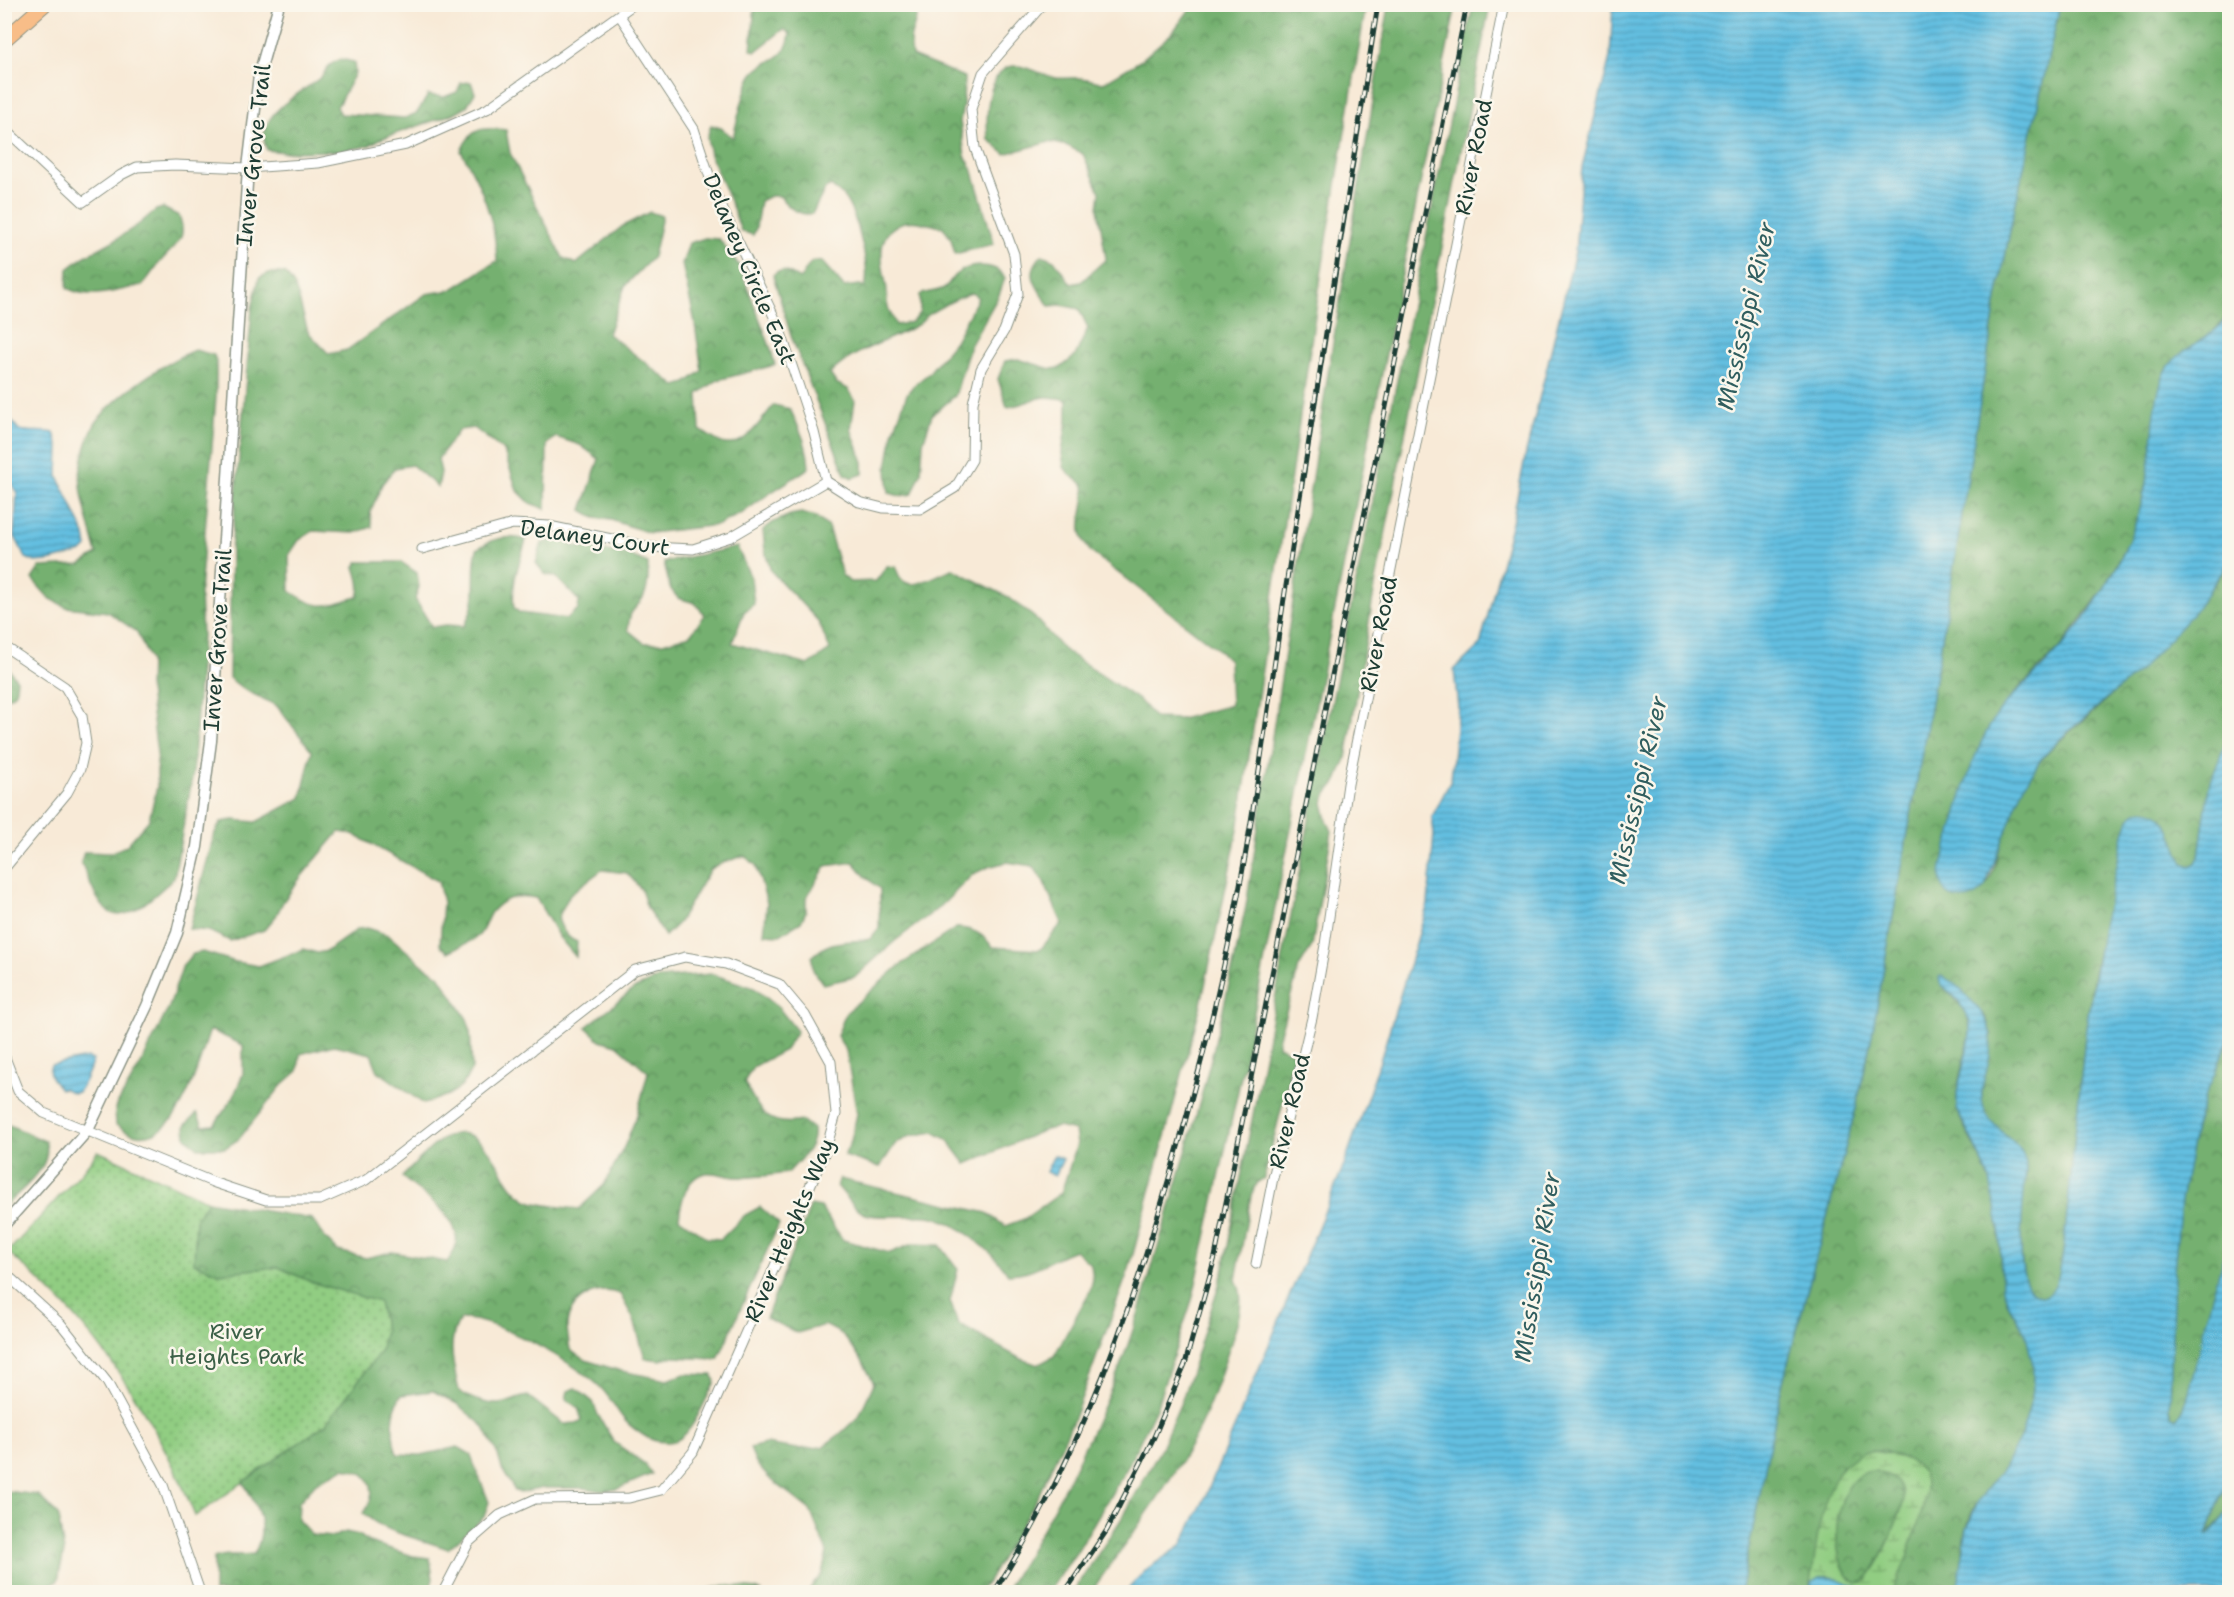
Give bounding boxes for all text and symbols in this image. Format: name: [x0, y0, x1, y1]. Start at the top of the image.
street label: Inver Grove Trail: [229, 62, 278, 248]
street label: River Road: [1448, 96, 1499, 218]
street label: Delaney Circle East: [696, 169, 803, 369]
water label: Mississippi River: [1709, 218, 1783, 413]
street label: Delaney Court: [518, 513, 672, 562]
street label: Inver Grove Trail: [197, 547, 238, 733]
street label: River Road: [1353, 573, 1404, 695]
water label: Mississippi River: [1601, 692, 1675, 887]
street label: River Road: [1262, 1050, 1317, 1172]
street label: River Heights Way: [738, 1134, 841, 1327]
water label: Mississippi River: [1506, 1169, 1568, 1364]
park label: River Heights Park: [169, 1317, 305, 1371]

